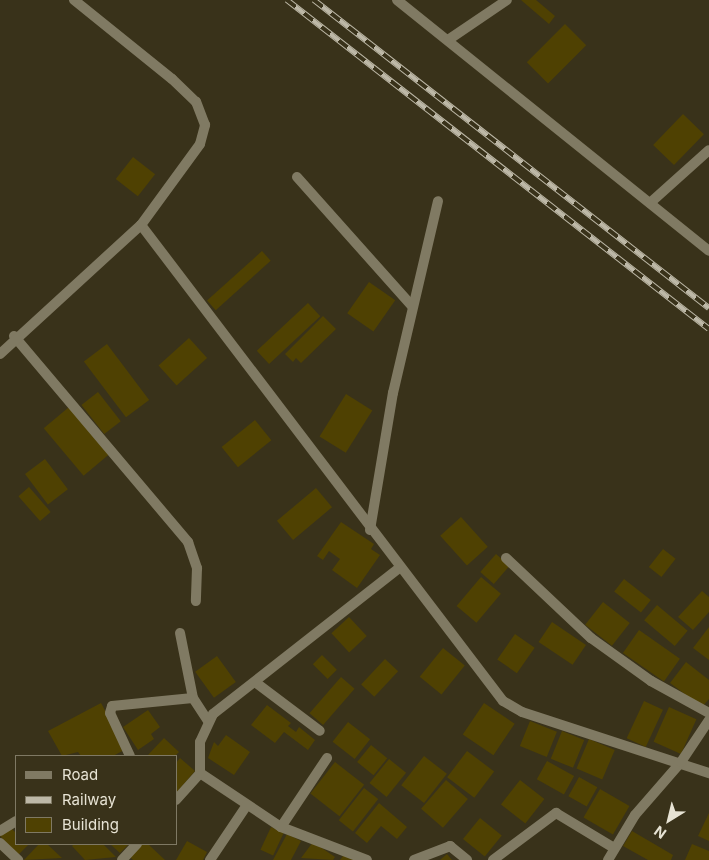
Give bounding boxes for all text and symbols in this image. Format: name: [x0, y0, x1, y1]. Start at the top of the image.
legend: [15, 755, 178, 845]
text: Road: [62, 765, 98, 784]
text: Railway: [62, 790, 116, 809]
north arrow: [644, 795, 694, 845]
text: Building: [62, 815, 119, 834]
text: N: [651, 823, 669, 843]

